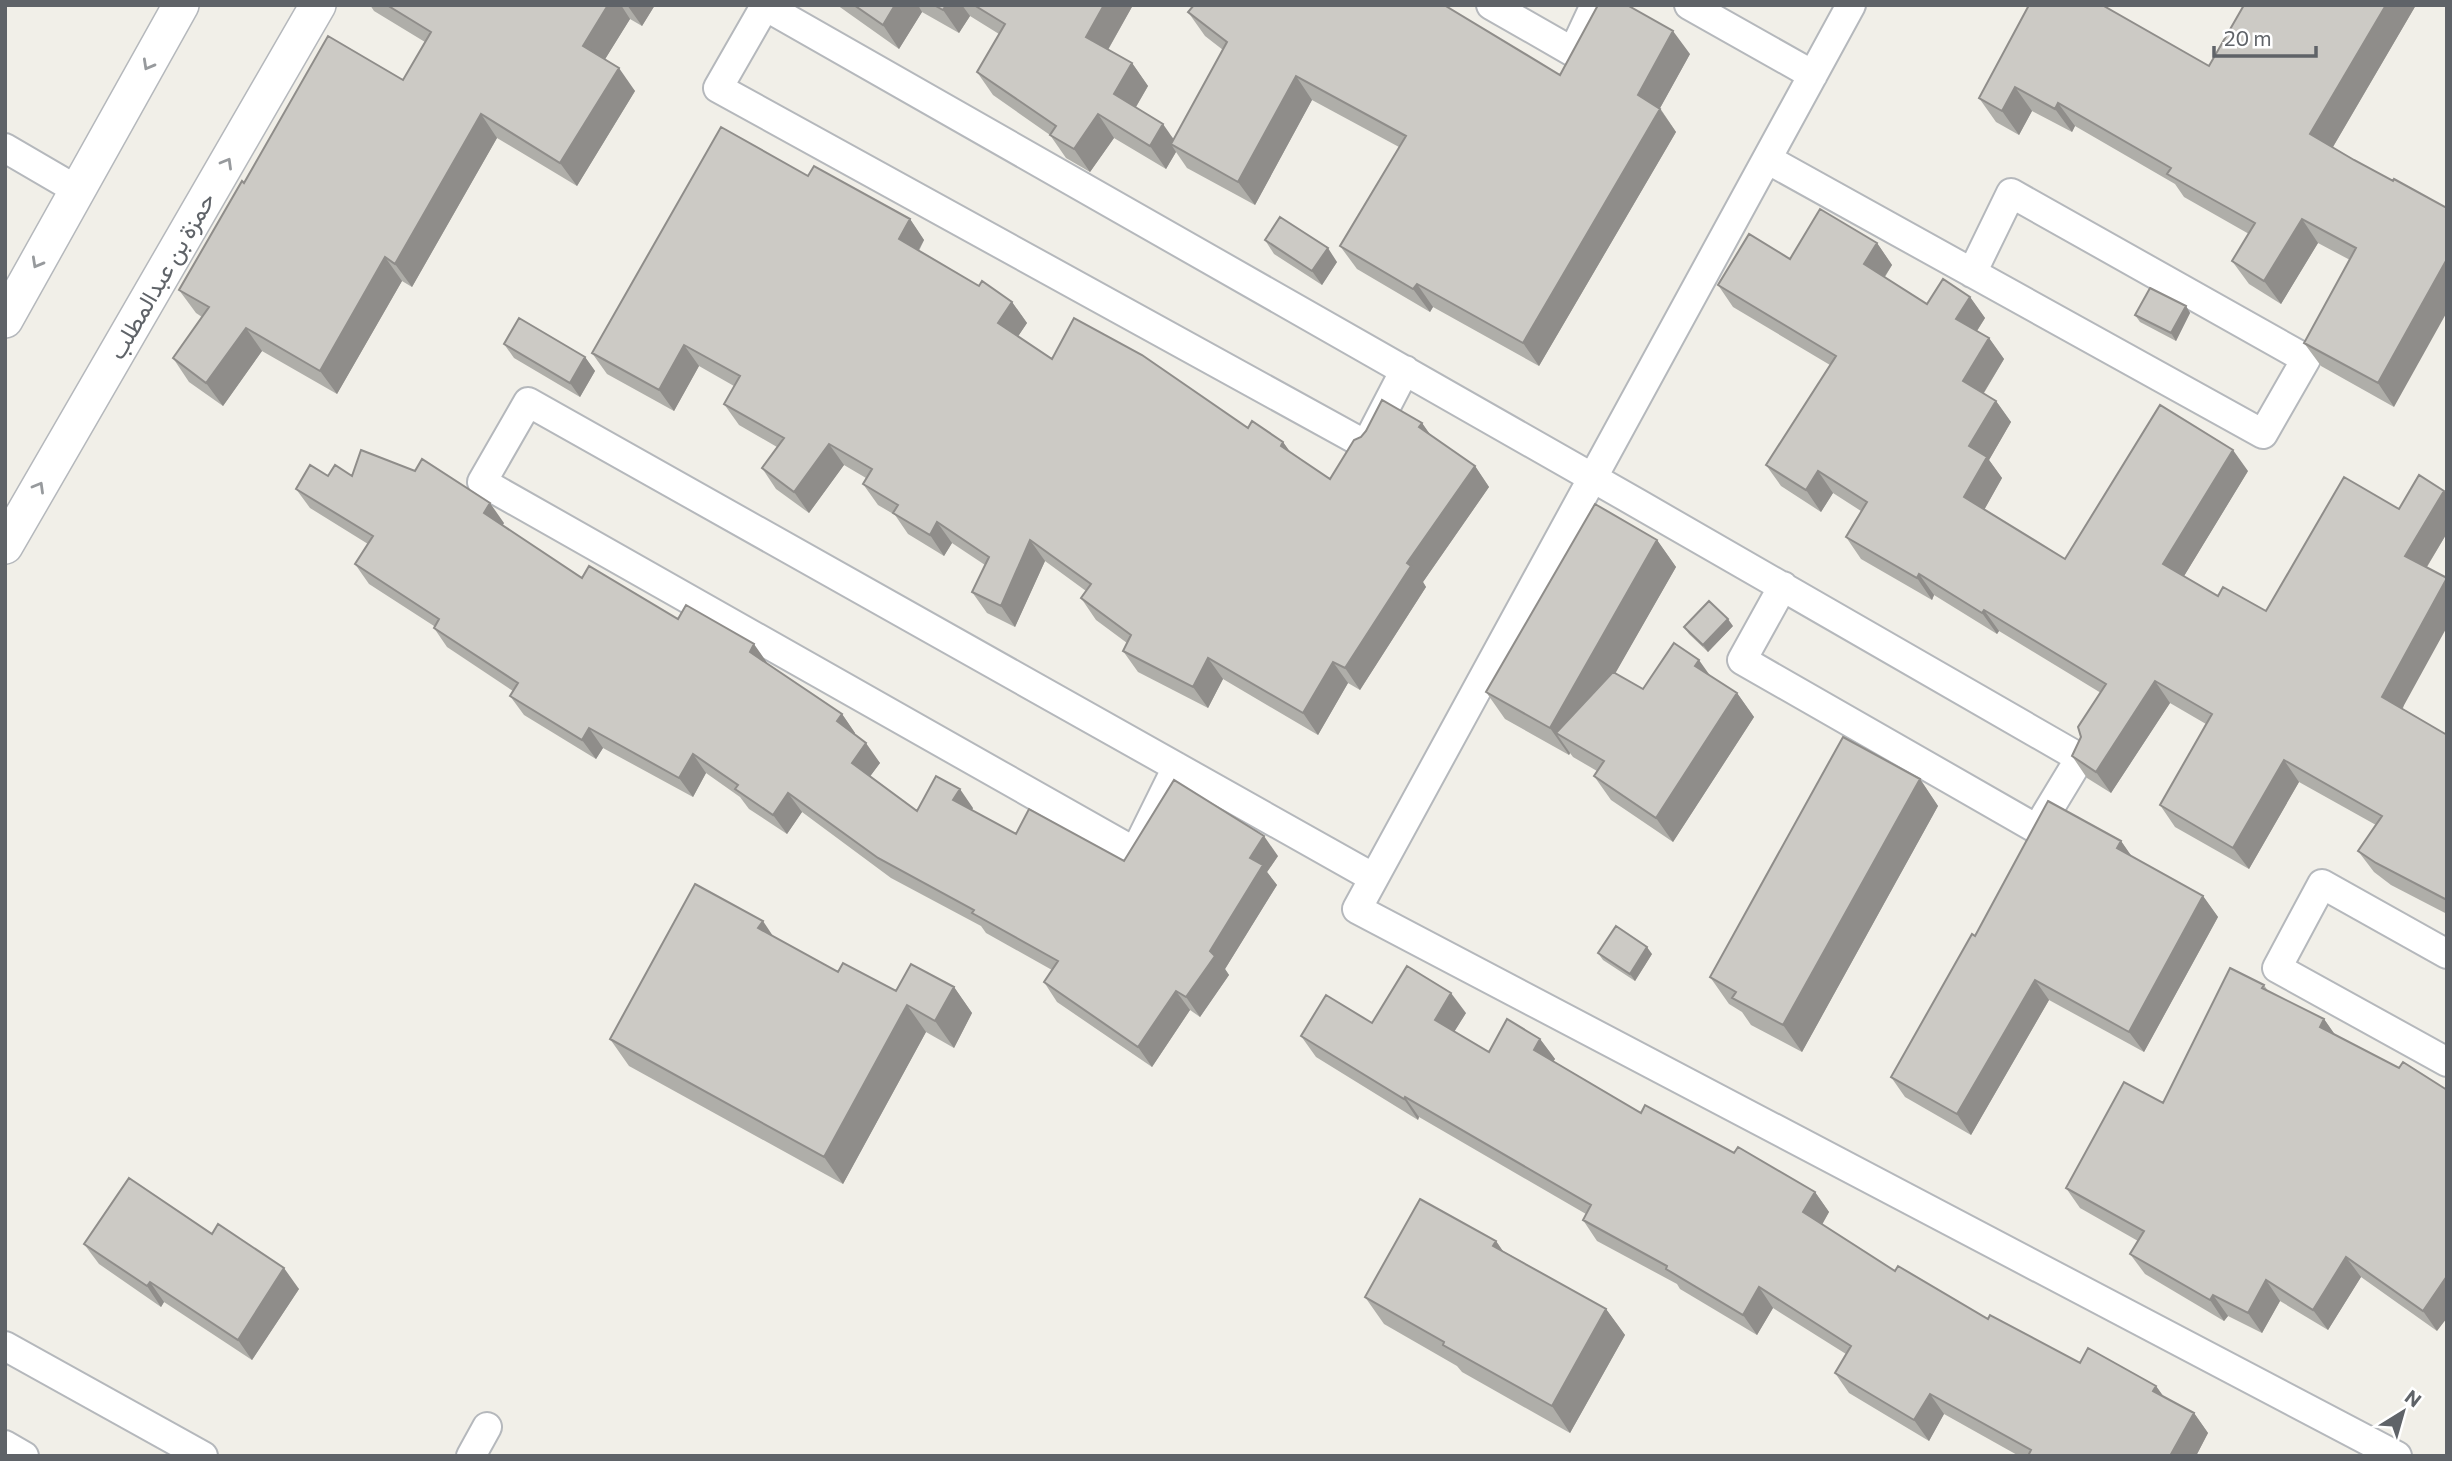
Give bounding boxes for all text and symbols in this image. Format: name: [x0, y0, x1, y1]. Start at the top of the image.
scale bar: [2214, 14, 2316, 58]
text: 20 m: [2224, 25, 2272, 50]
one-way arrow: [143, 57, 156, 70]
one-way arrow: [219, 158, 232, 171]
street label: حمزة بن عبدالمطلب: [101, 187, 222, 365]
one-way arrow: [32, 256, 45, 269]
one-way arrow: [31, 482, 44, 495]
north arrow: [2368, 1377, 2438, 1447]
text: N: [2401, 1385, 2426, 1412]

